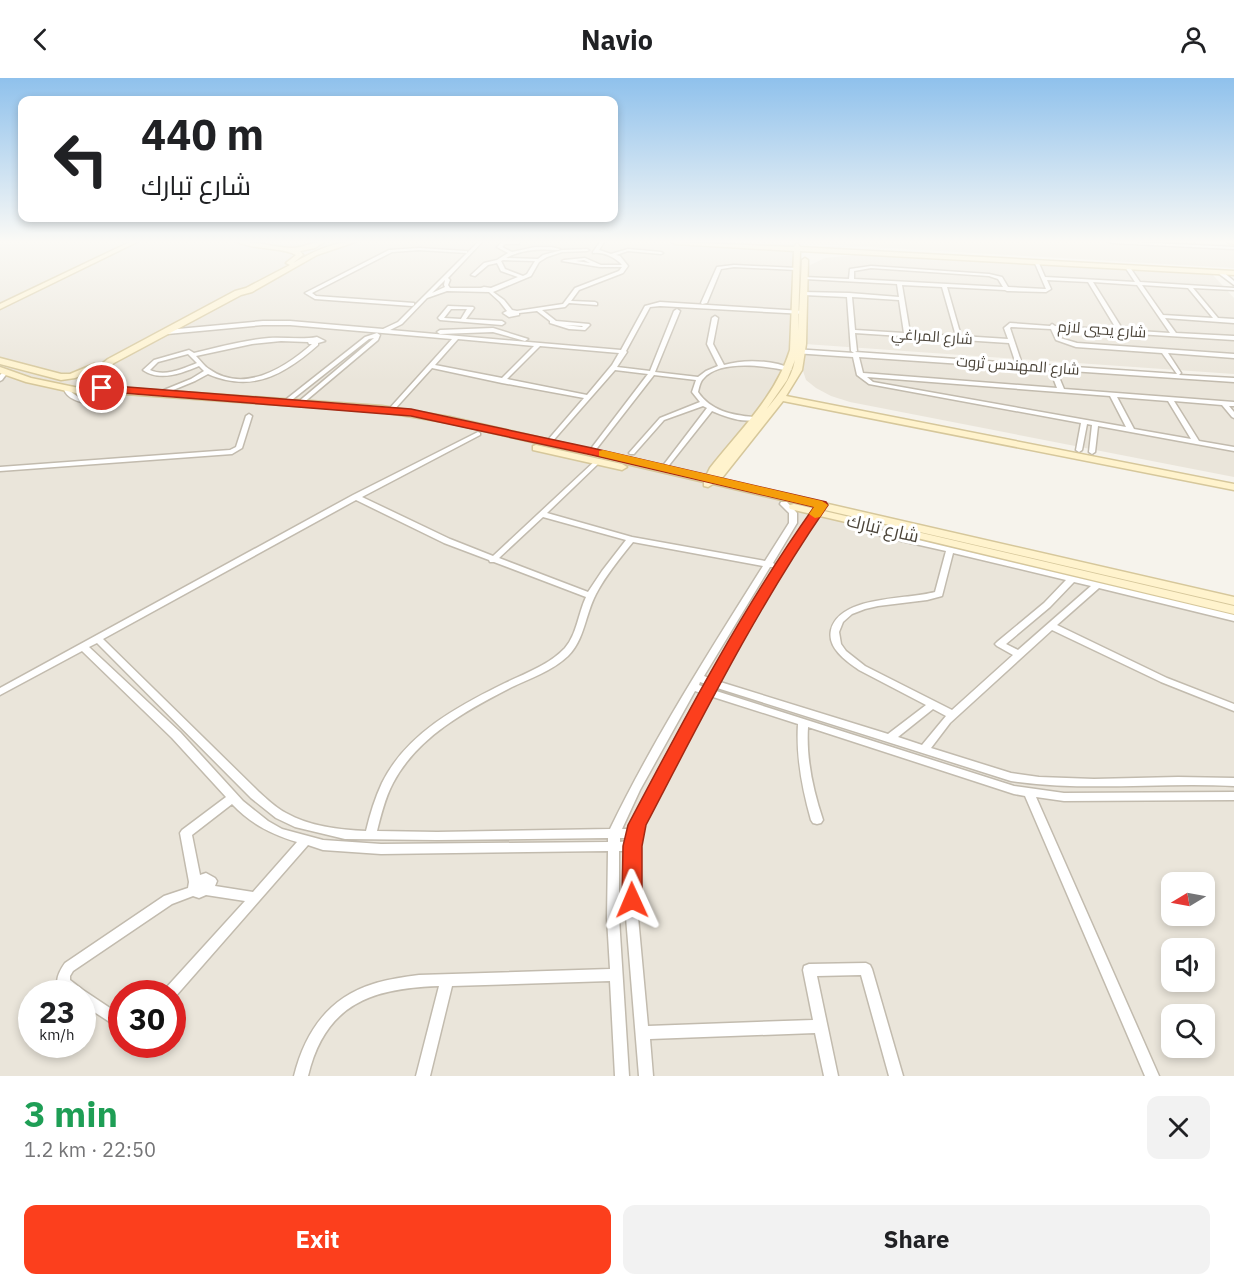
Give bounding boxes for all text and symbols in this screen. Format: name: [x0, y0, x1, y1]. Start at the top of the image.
text: Navio: [581, 22, 653, 57]
icon: back: [24, 23, 57, 56]
icon: person: [1177, 23, 1210, 56]
text: 440 m: [141, 107, 264, 162]
icon: left: [42, 120, 120, 198]
text: شارع تبارك: [141, 167, 251, 202]
street label: شارع يحيي لازم: [1057, 316, 1147, 344]
street label: شارع المراغي: [890, 324, 973, 351]
street label: شارع المهندس ثروت: [956, 351, 1080, 381]
pin: [76, 362, 127, 413]
icon: arrive: [85, 371, 118, 404]
street label: شارع تبارك: [844, 509, 921, 548]
position arrow: [600, 868, 664, 932]
north arrow: [1161, 872, 1215, 926]
map controls: [1161, 872, 1215, 1058]
button: sound: [1161, 938, 1215, 992]
speed limit sign: 30: [108, 980, 186, 1058]
text: 23: [39, 992, 75, 1031]
button: search: [1161, 1004, 1215, 1058]
text: km/h: [39, 1025, 75, 1044]
text: 3 min: [24, 1090, 118, 1137]
button: close: [1147, 1096, 1210, 1159]
text: 1.2 km · 22:50: [24, 1136, 156, 1163]
button: Exit: [24, 1205, 611, 1274]
button: Share: [623, 1205, 1210, 1274]

